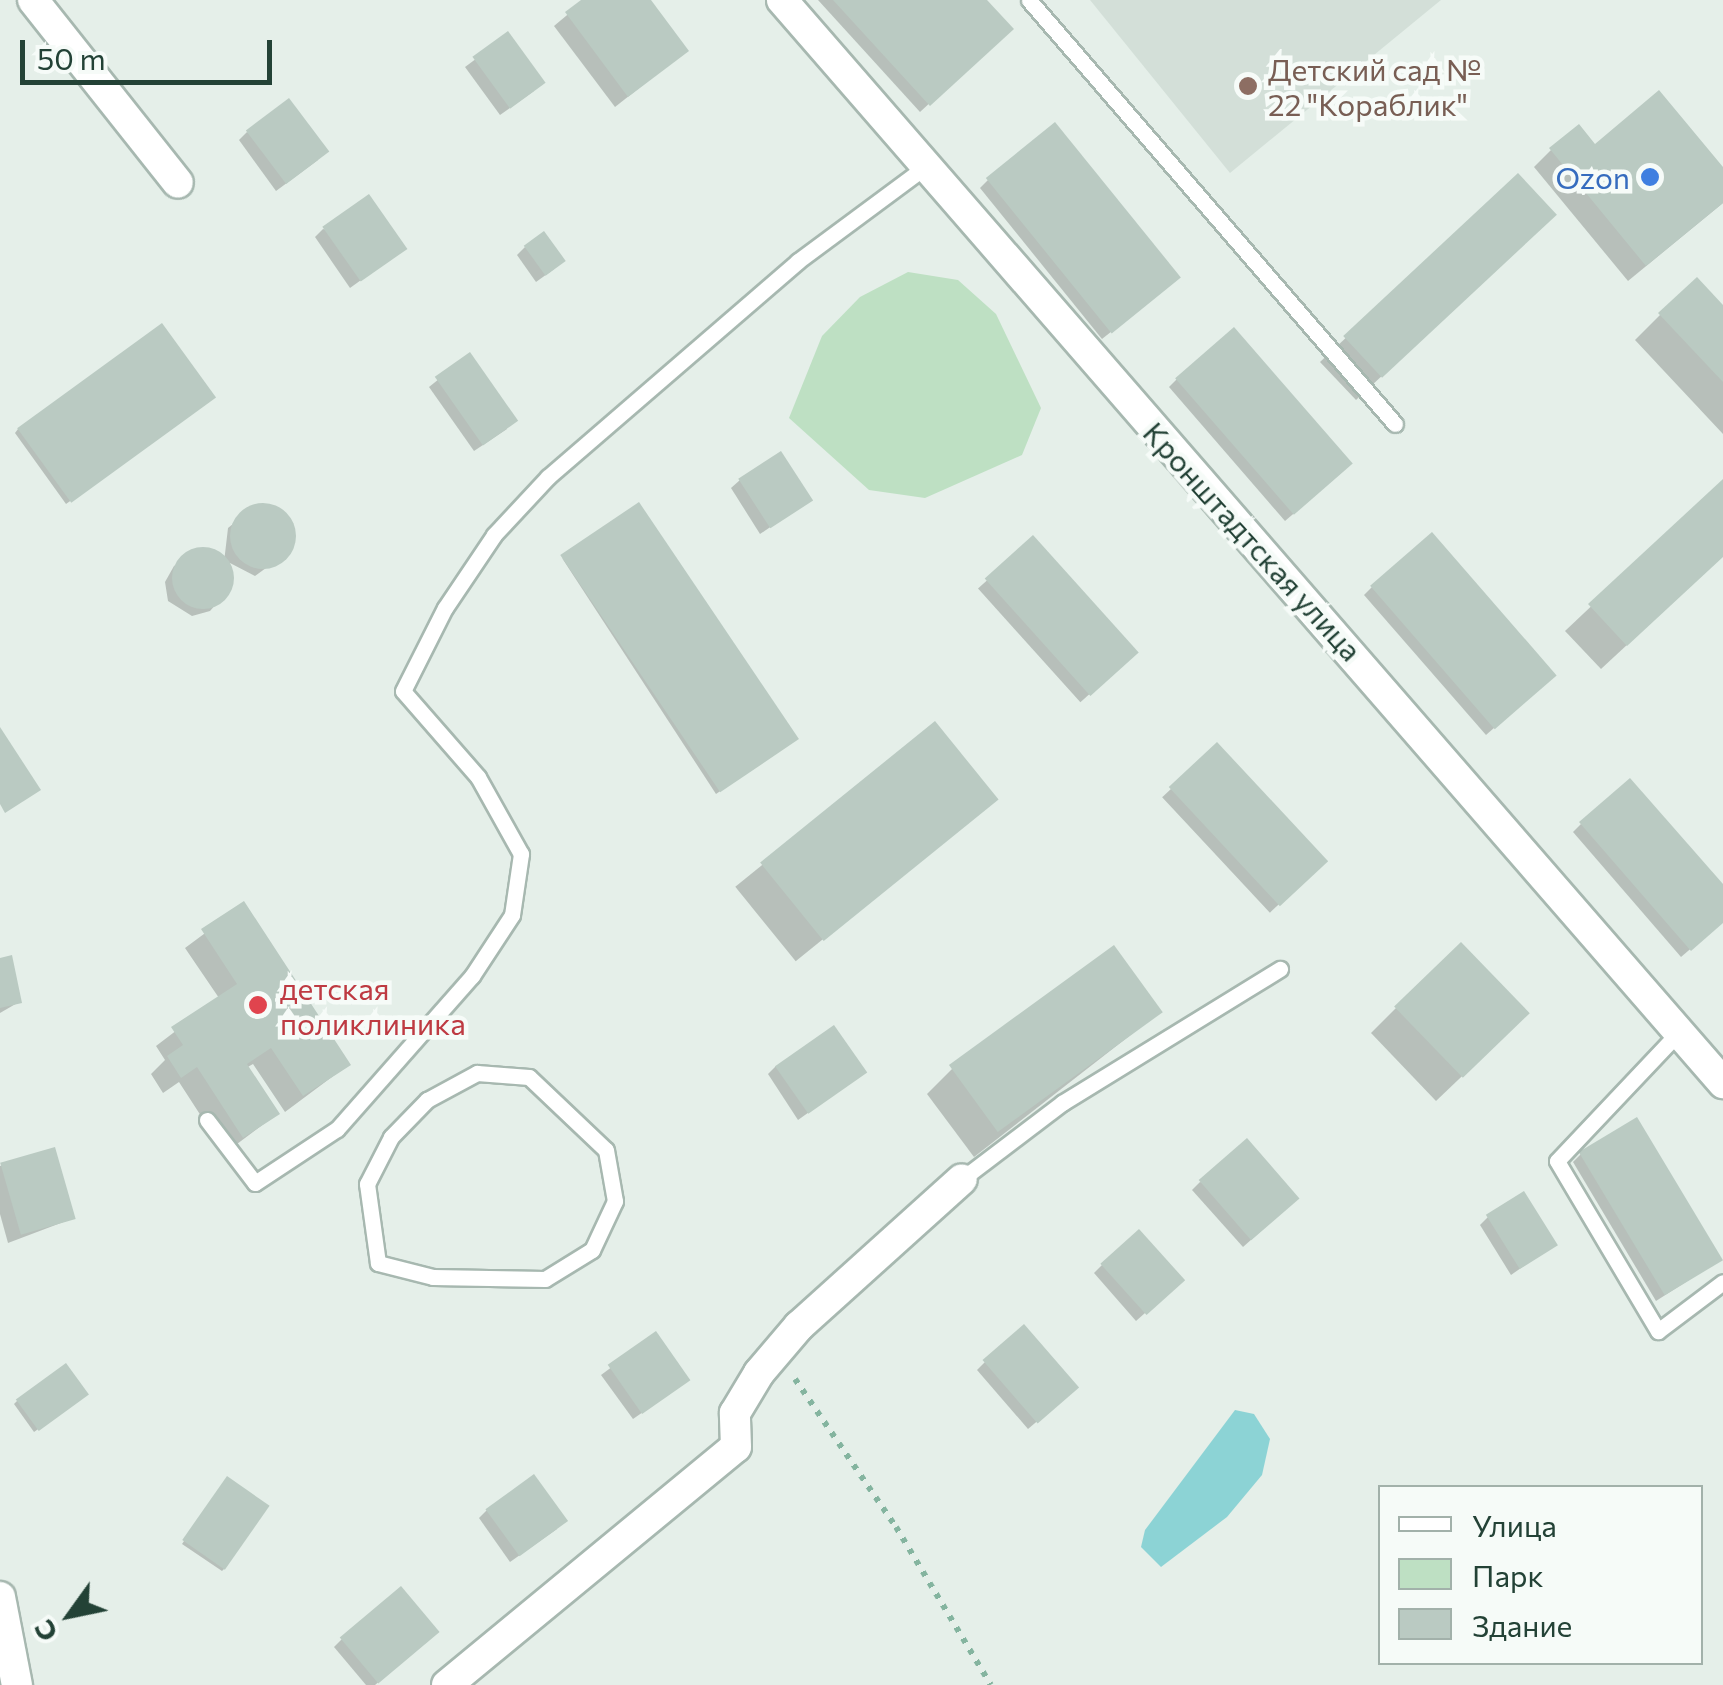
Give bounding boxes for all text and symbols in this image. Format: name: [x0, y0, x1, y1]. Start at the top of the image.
scale bar: [25, 20, 278, 82]
text: 50 m: [37, 39, 106, 76]
place label: Детский сад № 22 "Кораблик": [1268, 51, 1481, 122]
marker: Детский сад № 22 "Кораблик": [1237, 75, 1259, 97]
place label: Ozon: [1556, 159, 1630, 195]
marker: Ozon: [1639, 166, 1661, 188]
street label: Кронштадтская улица: [1136, 414, 1370, 668]
place label: детская поликлиника: [280, 970, 466, 1040]
marker: детская поликлиника: [245, 992, 271, 1018]
legend: [1378, 1485, 1703, 1665]
text: Улица: [1472, 1506, 1557, 1543]
text: Парк: [1472, 1556, 1544, 1593]
north arrow: [20, 1565, 120, 1665]
text: Здание: [1472, 1606, 1572, 1643]
text: С: [25, 1614, 64, 1649]

